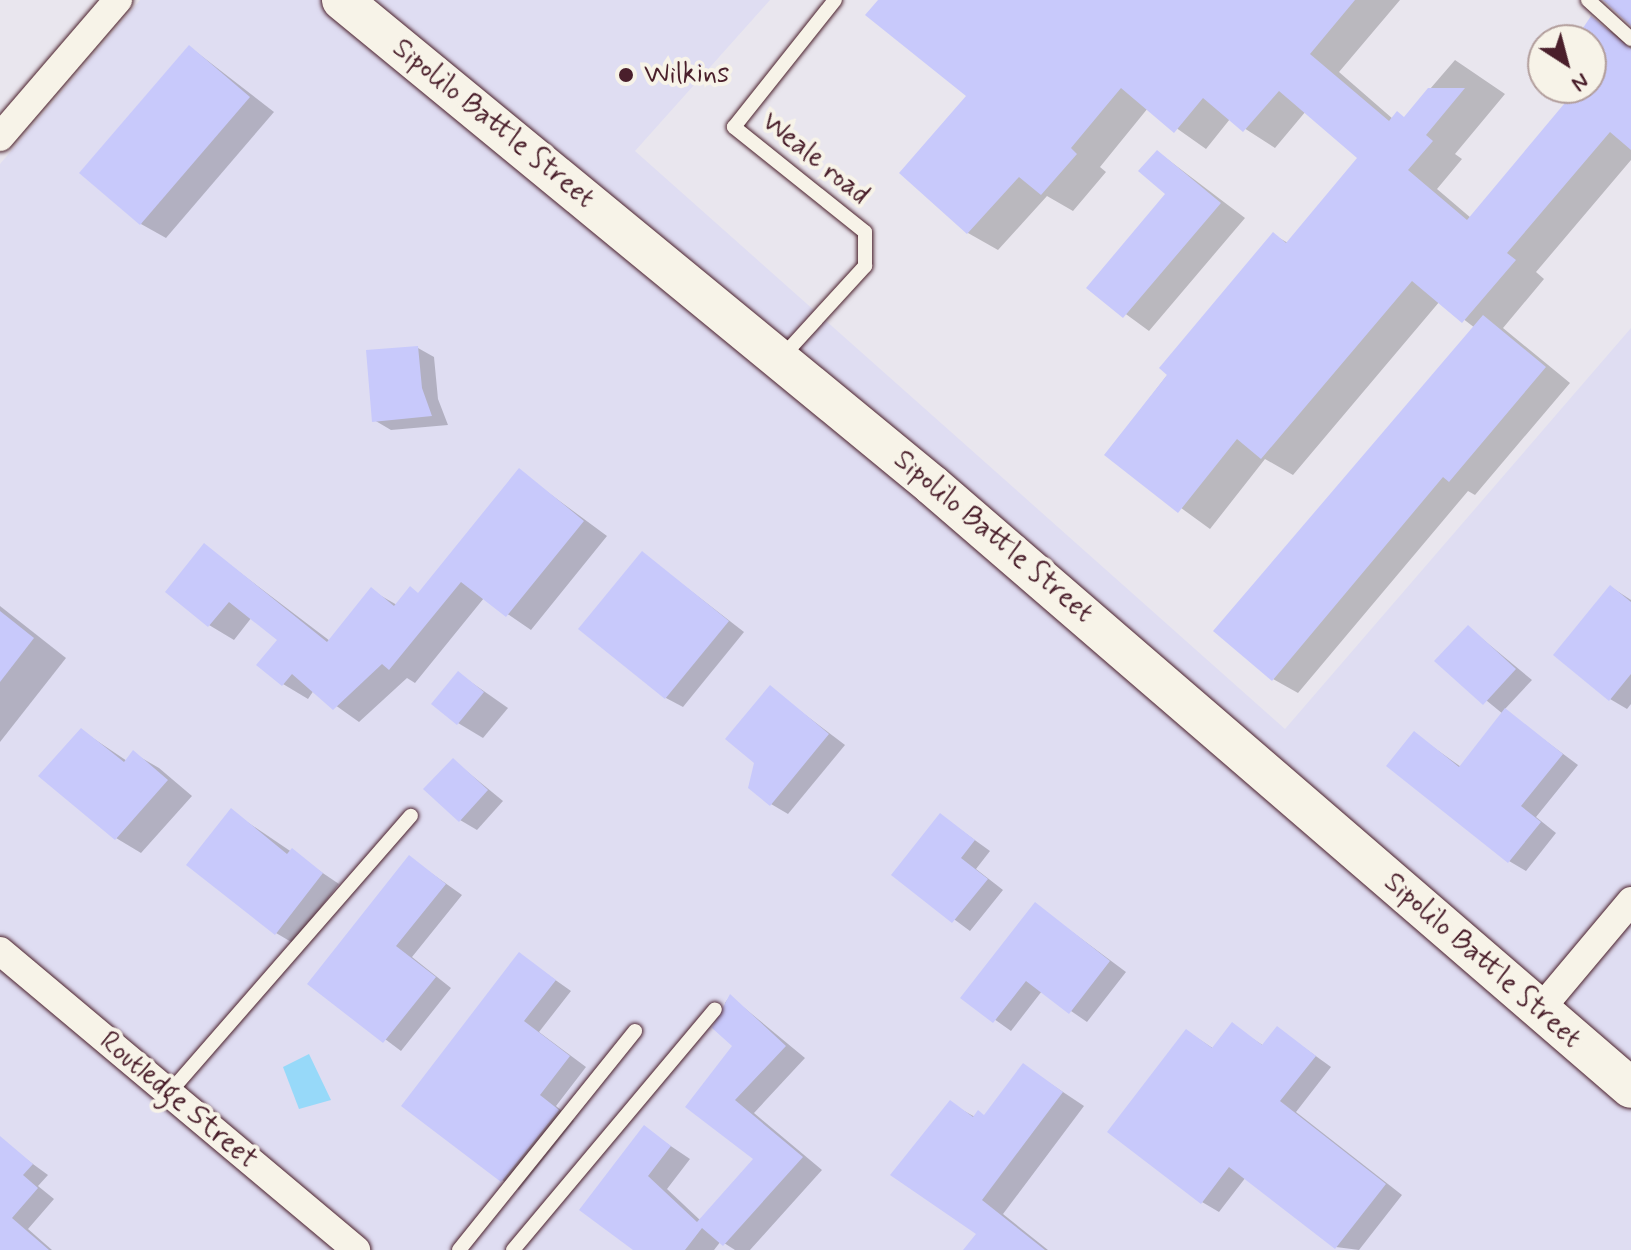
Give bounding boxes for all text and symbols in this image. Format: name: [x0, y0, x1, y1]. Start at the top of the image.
north arrow: [1527, 24, 1607, 104]
street label: Sipolilo Battle Street: [383, 30, 603, 218]
place label: Wilkins: [644, 58, 730, 92]
marker: Wilkins: [615, 64, 637, 86]
text: N: [1566, 66, 1594, 97]
street label: Weale road: [754, 105, 876, 213]
street label: Sipolilo Battle Street: [884, 442, 1102, 632]
street label: Sipolilo Battle Street: [1374, 864, 1590, 1058]
street label: Routledge Street: [93, 1026, 263, 1176]

